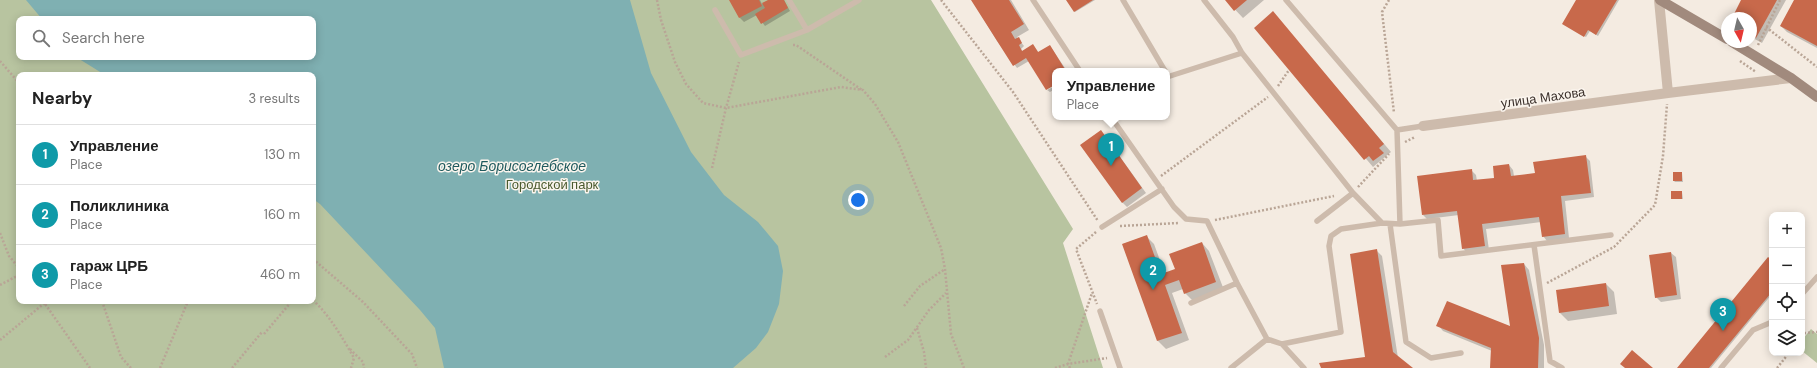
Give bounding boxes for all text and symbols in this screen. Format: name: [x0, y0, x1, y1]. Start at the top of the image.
north arrow: [1721, 12, 1757, 48]
search box: [16, 16, 316, 60]
icon: search: [30, 27, 52, 49]
text: Search here: [62, 28, 145, 48]
popup: [1052, 68, 1170, 120]
text: Управление: [1067, 76, 1155, 96]
street label: улица Махова: [1500, 83, 1587, 112]
text: Nearby: [32, 87, 92, 109]
text: 3 results: [248, 90, 300, 107]
text: Place: [1067, 96, 1099, 113]
pin: 1: [1098, 133, 1124, 166]
text: Управление: [70, 136, 159, 156]
text: 1: [43, 146, 47, 163]
text: 130 m: [264, 146, 300, 163]
text: Place: [70, 156, 102, 173]
water label: озеро Борисоглебское: [438, 157, 586, 175]
park label: Городской парк: [506, 176, 599, 193]
your location: [848, 190, 868, 210]
text: Поликлиника: [70, 196, 169, 216]
text: 2: [41, 206, 49, 223]
text: 160 m: [264, 206, 300, 223]
map controls: [1769, 212, 1805, 356]
button: +: [1769, 212, 1805, 248]
text: Place: [70, 216, 102, 233]
button: −: [1769, 248, 1805, 284]
text: гараж ЦРБ: [70, 256, 148, 276]
pin: 2: [1140, 257, 1166, 290]
text: 3: [41, 266, 49, 283]
text: 460 m: [260, 266, 300, 283]
text: Place: [70, 276, 102, 293]
button: locate: [1769, 284, 1805, 320]
pin: 3: [1710, 298, 1736, 331]
button: layers: [1769, 320, 1805, 356]

